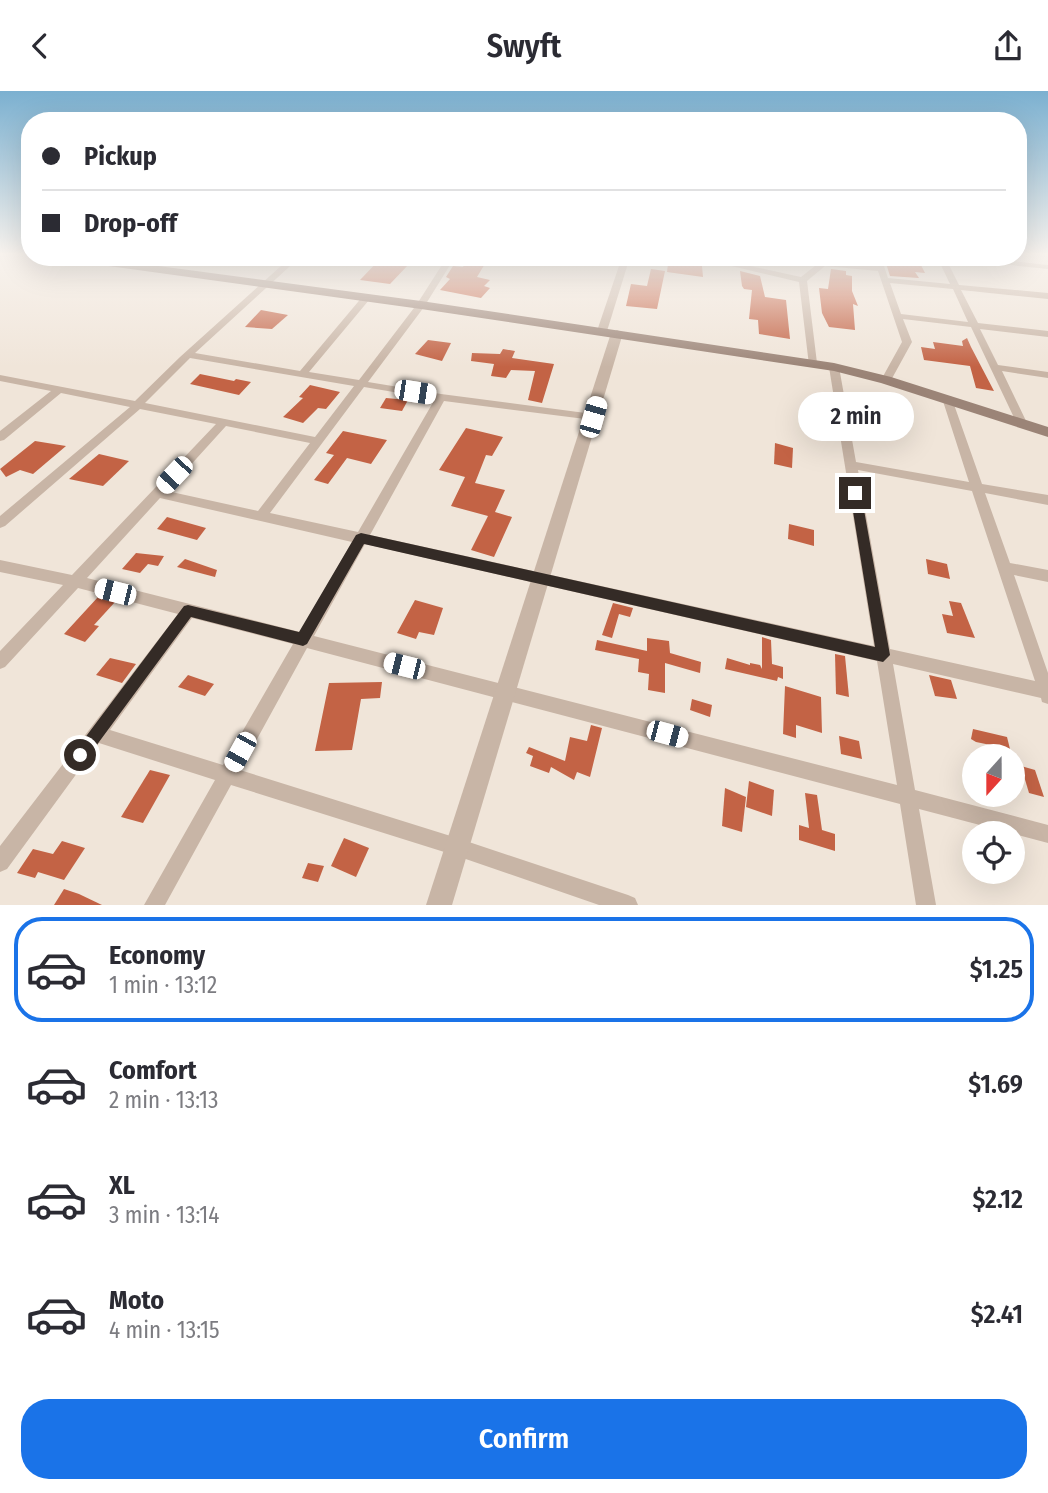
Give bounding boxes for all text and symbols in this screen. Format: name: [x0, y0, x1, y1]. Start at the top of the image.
icon: back: [21, 27, 59, 65]
text: Swyft: [487, 27, 561, 65]
icon: share: [989, 27, 1027, 65]
text: Pickup: [84, 141, 157, 172]
text: Drop-off: [84, 208, 177, 239]
car: [393, 378, 438, 406]
callout: 2 min: [797, 391, 913, 441]
car: [578, 394, 609, 440]
text: 2 min: [830, 402, 882, 430]
car: [152, 452, 197, 498]
route end: [839, 477, 871, 509]
car: [93, 577, 138, 607]
car: [382, 651, 427, 681]
car: [644, 718, 691, 750]
car: [221, 729, 260, 775]
route start: [64, 739, 96, 771]
north arrow: [962, 744, 1026, 807]
map controls: [962, 744, 1025, 884]
button: locate: [962, 821, 1025, 884]
icon: car: [25, 938, 88, 1001]
text: Economy: [109, 940, 205, 971]
text: $1.25: [970, 954, 1023, 985]
text: 1 min · 13:12: [109, 971, 217, 999]
icon: car: [25, 1053, 88, 1116]
text: Comfort: [109, 1055, 197, 1086]
text: $1.69: [968, 1069, 1023, 1100]
text: 2 min · 13:13: [109, 1086, 218, 1114]
icon: car: [25, 1168, 88, 1231]
text: XL: [109, 1170, 135, 1201]
text: $2.12: [972, 1184, 1023, 1215]
text: 3 min · 13:14: [109, 1201, 219, 1229]
icon: car: [25, 1283, 88, 1346]
text: Moto: [109, 1285, 164, 1316]
text: $2.41: [971, 1299, 1023, 1330]
text: 4 min · 13:15: [109, 1316, 220, 1344]
button: Confirm: [21, 1399, 1027, 1479]

